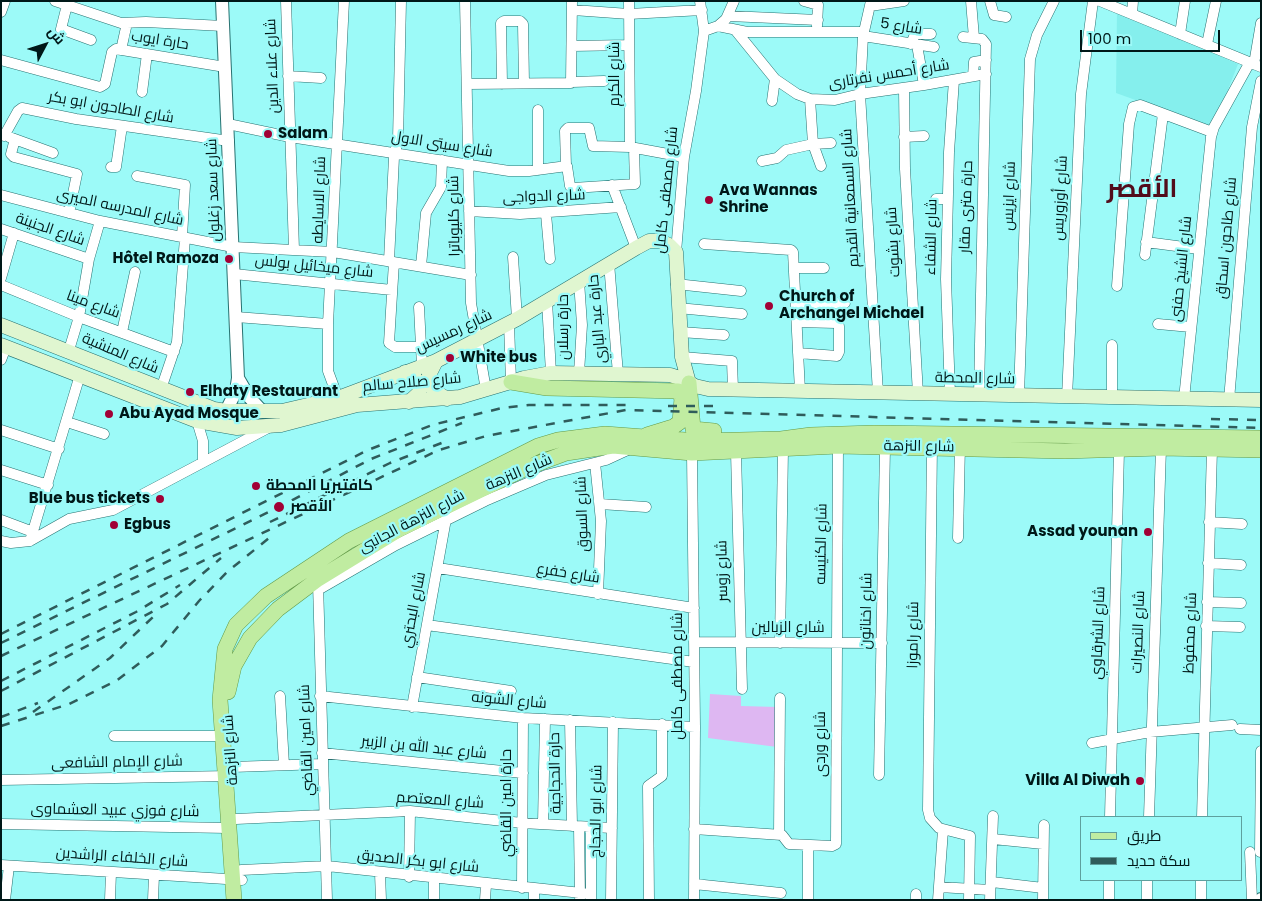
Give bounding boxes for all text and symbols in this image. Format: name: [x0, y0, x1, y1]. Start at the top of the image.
street label: شارع 5: [879, 15, 923, 39]
street label: شارع علاء الدين: [262, 18, 284, 114]
north arrow: [20, 20, 70, 70]
scale bar: [1082, 20, 1222, 52]
text: ش: [43, 22, 70, 49]
street label: حارة ايوب: [130, 28, 190, 54]
text: 100 m: [1088, 28, 1131, 49]
street label: شارع الكرم: [606, 42, 624, 106]
street label: شارع أحمس نفرتارى: [827, 57, 951, 93]
street label: شارع الطاحون ابو بكر: [47, 88, 175, 128]
place label: Salam: [278, 125, 328, 143]
street label: شارع مصطفى كامل: [651, 126, 683, 254]
marker: Salam: [262, 128, 274, 140]
street label: شارع سيتى الاول: [390, 128, 494, 162]
street label: شارع السمعانية القديم: [838, 128, 864, 268]
street label: شارع سعد زغلول: [203, 138, 225, 242]
street label: شارع أوزوريس: [1050, 155, 1072, 241]
street label: شارع الاسايطه: [309, 156, 331, 244]
street label: حارة مترى مقار: [956, 160, 978, 254]
street label: شارع ايزيس: [1000, 161, 1020, 231]
street label: شارع كليوباترا: [445, 175, 465, 257]
district label: الأقصر: [1107, 176, 1177, 206]
street label: شارع طاحون اسحاق: [1213, 176, 1241, 300]
place label: Ava Wannas Shrine: [719, 182, 818, 217]
street label: شارع المدرسه الميرى: [55, 186, 185, 230]
street label: شارع الدواجى: [502, 187, 586, 207]
marker: Ava Wannas Shrine: [703, 194, 715, 206]
street label: شارع الشفاء: [922, 199, 942, 275]
street label: شارع بشوت: [883, 206, 905, 278]
street label: شارع الجنينة: [13, 210, 87, 250]
street label: شارع الشيخ حفنى: [1167, 215, 1197, 323]
place label: Hôtel Ramoza: [113, 250, 219, 268]
street label: شارع ميخائيل بولس: [254, 252, 374, 282]
marker: Hôtel Ramoza: [223, 253, 235, 265]
street label: حارة عبد الباري: [585, 274, 611, 364]
street label: شارع مينا: [64, 287, 122, 323]
place label: Church of Archangel Michael: [779, 288, 924, 323]
street label: حارة رسلان: [555, 294, 573, 360]
marker: Church of Archangel Michael: [763, 300, 775, 312]
street label: شارع رمسيس: [413, 306, 495, 358]
street label: شارع المنشية: [79, 330, 161, 378]
place label: White bus: [460, 349, 537, 367]
marker: White bus: [444, 352, 456, 364]
street label: شارع المحطة: [935, 369, 1015, 389]
street label: شارع صلاح سالم: [362, 370, 462, 396]
place label: Elhaty Restaurant: [200, 383, 338, 401]
marker: Elhaty Restaurant: [184, 386, 196, 398]
place label: Abu Ayad Mosque: [119, 405, 259, 423]
marker: Abu Ayad Mosque: [103, 408, 115, 420]
street label: شارع النزهة: [883, 437, 955, 457]
street label: شارع النزهة: [483, 451, 555, 495]
street label: شارع السوق: [573, 476, 593, 552]
place label: كافتيريا المحطة: [266, 477, 373, 495]
marker: كافتيريا المحطة: [250, 480, 262, 492]
street label: شارع النزهة الجانبى: [356, 487, 468, 557]
place label: Blue bus tickets: [29, 490, 150, 508]
marker: Blue bus tickets: [154, 493, 166, 505]
place label: الأقصر: [290, 498, 332, 516]
marker: الأقصر: [272, 500, 286, 514]
street label: شارع الكنيسه: [812, 503, 832, 585]
place label: Egbus: [124, 516, 171, 534]
marker: Egbus: [108, 519, 120, 531]
place label: Assad younan: [1027, 523, 1138, 541]
marker: Assad younan: [1142, 526, 1154, 538]
street label: شارع زوسر: [713, 540, 733, 602]
street label: شارع خفرع: [535, 560, 601, 588]
street label: شارع البحتري: [398, 570, 430, 650]
street label: شارع اخناتون: [857, 572, 877, 650]
street label: شارع الشرقاوي: [1088, 586, 1110, 680]
street label: شارع النصيرات: [1129, 590, 1149, 674]
street label: شارع محفوظ: [1181, 592, 1201, 674]
street label: شارع راموزا: [904, 601, 924, 669]
street label: شارع مصطفى كامل: [669, 612, 687, 740]
street label: شارع الزبالين: [751, 619, 825, 637]
street label: شارع امين القاضي: [296, 684, 318, 796]
street label: شارع الشونه: [471, 689, 547, 713]
street label: شارع وردى: [812, 711, 830, 777]
street label: شارع النزهة: [220, 714, 242, 786]
street label: شارع عبد الله بن الزبير: [360, 732, 488, 764]
street label: حارة الحجاجية: [546, 732, 566, 814]
street label: حارة امين القاضي: [498, 749, 516, 857]
street label: شارع الإمام الشافعى: [51, 753, 183, 773]
street label: شارع ابو الحجاج: [587, 764, 607, 858]
place label: Villa Al Diwah: [1025, 772, 1130, 790]
marker: Villa Al Diwah: [1134, 775, 1146, 787]
street label: شارع المعتصم: [395, 789, 485, 813]
street label: شارع فوزي عبيد العشماوى: [30, 801, 200, 821]
legend: [1080, 816, 1242, 881]
text: طريق: [1127, 825, 1161, 846]
street label: شارع الخلفاء الراشدين: [55, 844, 189, 872]
street label: شارع ابو بكر الصديق: [356, 847, 480, 877]
text: سكة حديد: [1127, 850, 1190, 871]

